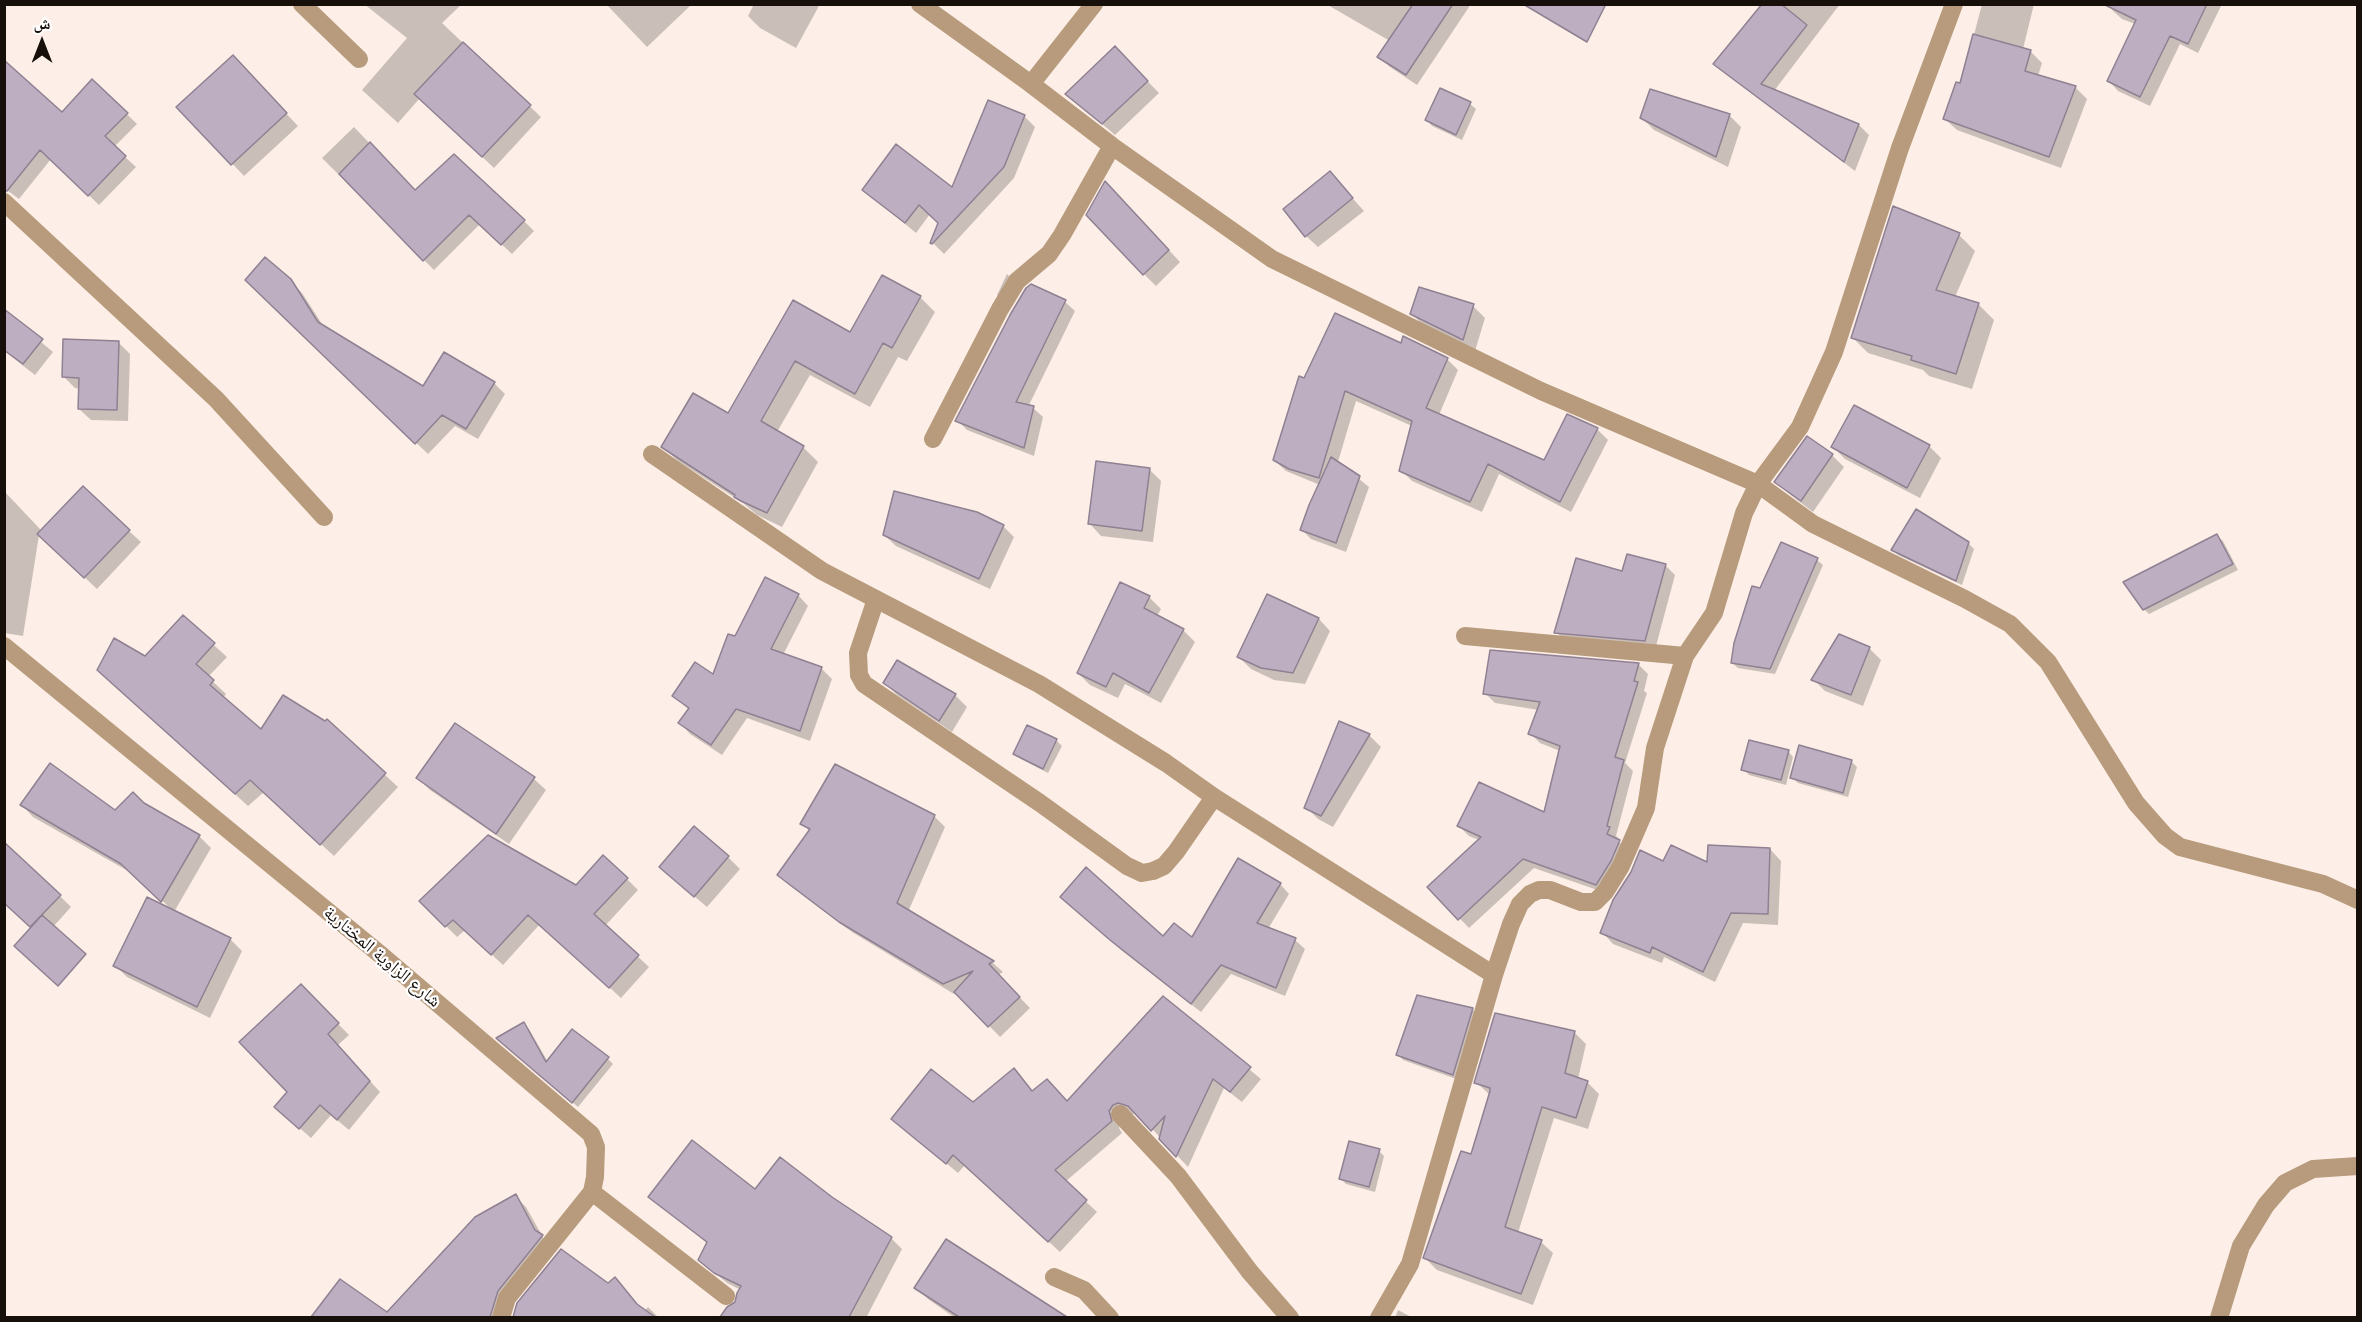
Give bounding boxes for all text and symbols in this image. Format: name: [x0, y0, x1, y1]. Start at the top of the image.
north arrow: [12, 12, 72, 72]
text: ش: [34, 14, 50, 33]
street label: شارع الزاوية المختارية: [319, 902, 445, 1012]

